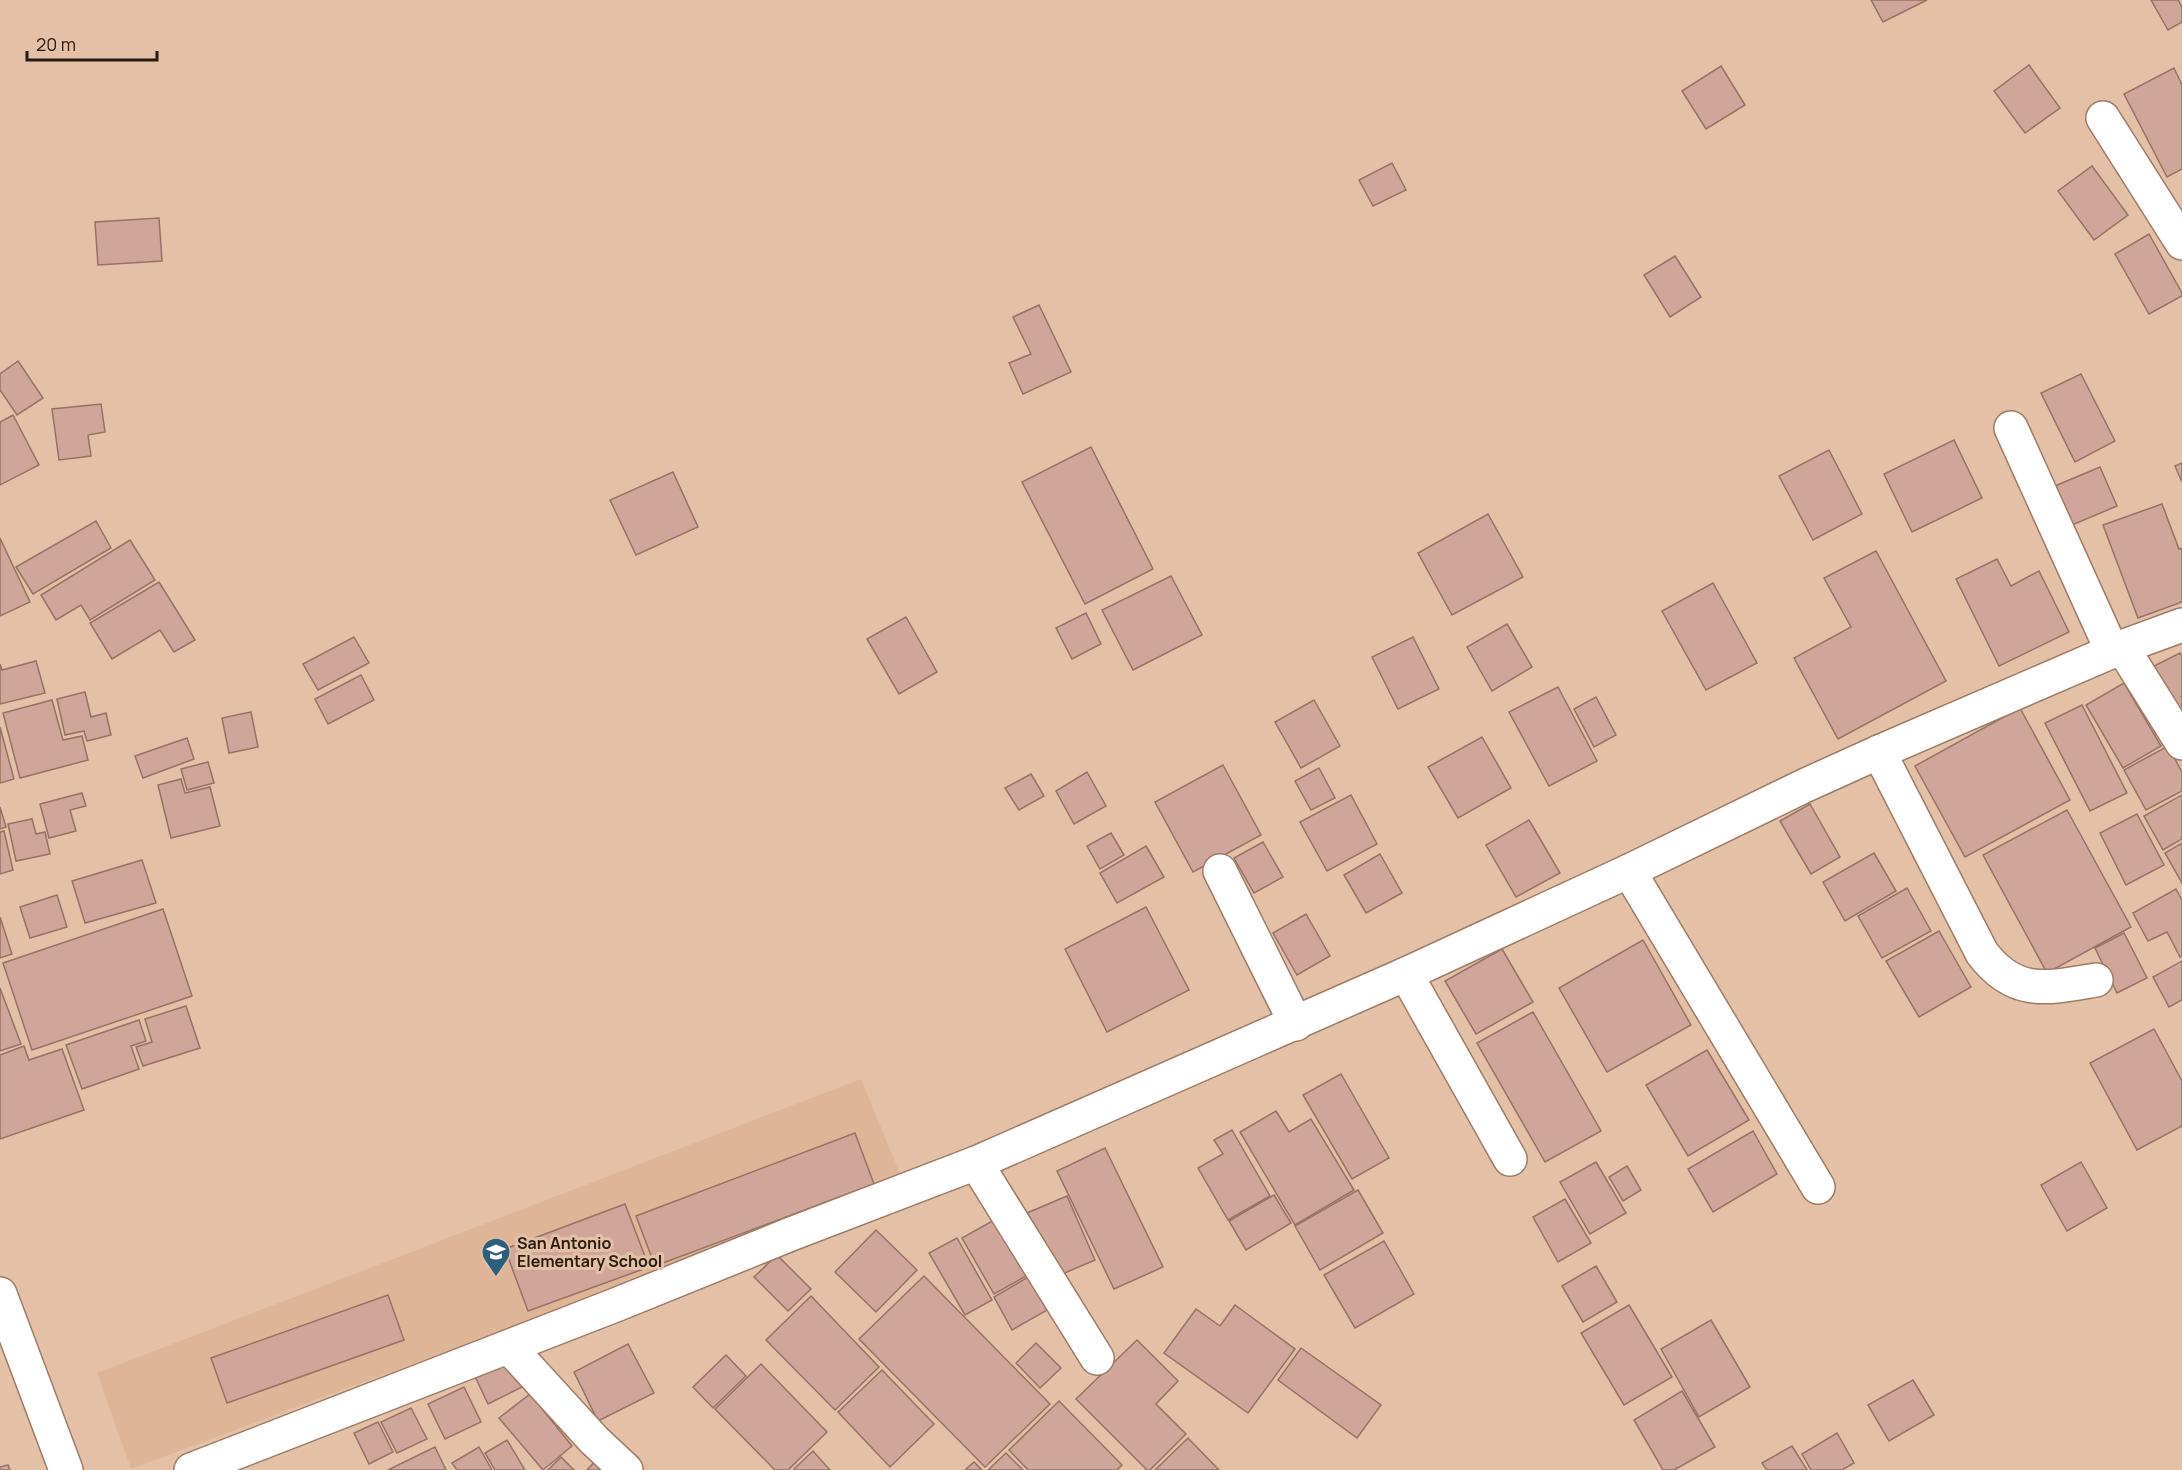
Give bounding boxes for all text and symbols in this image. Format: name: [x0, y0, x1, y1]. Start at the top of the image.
scale bar: [27, 24, 158, 62]
text: 20 m: [36, 32, 76, 56]
place label: San Antonio Elementary School: [517, 1232, 662, 1272]
school or university icon: San Antonio Elementary School: [480, 1236, 512, 1278]

